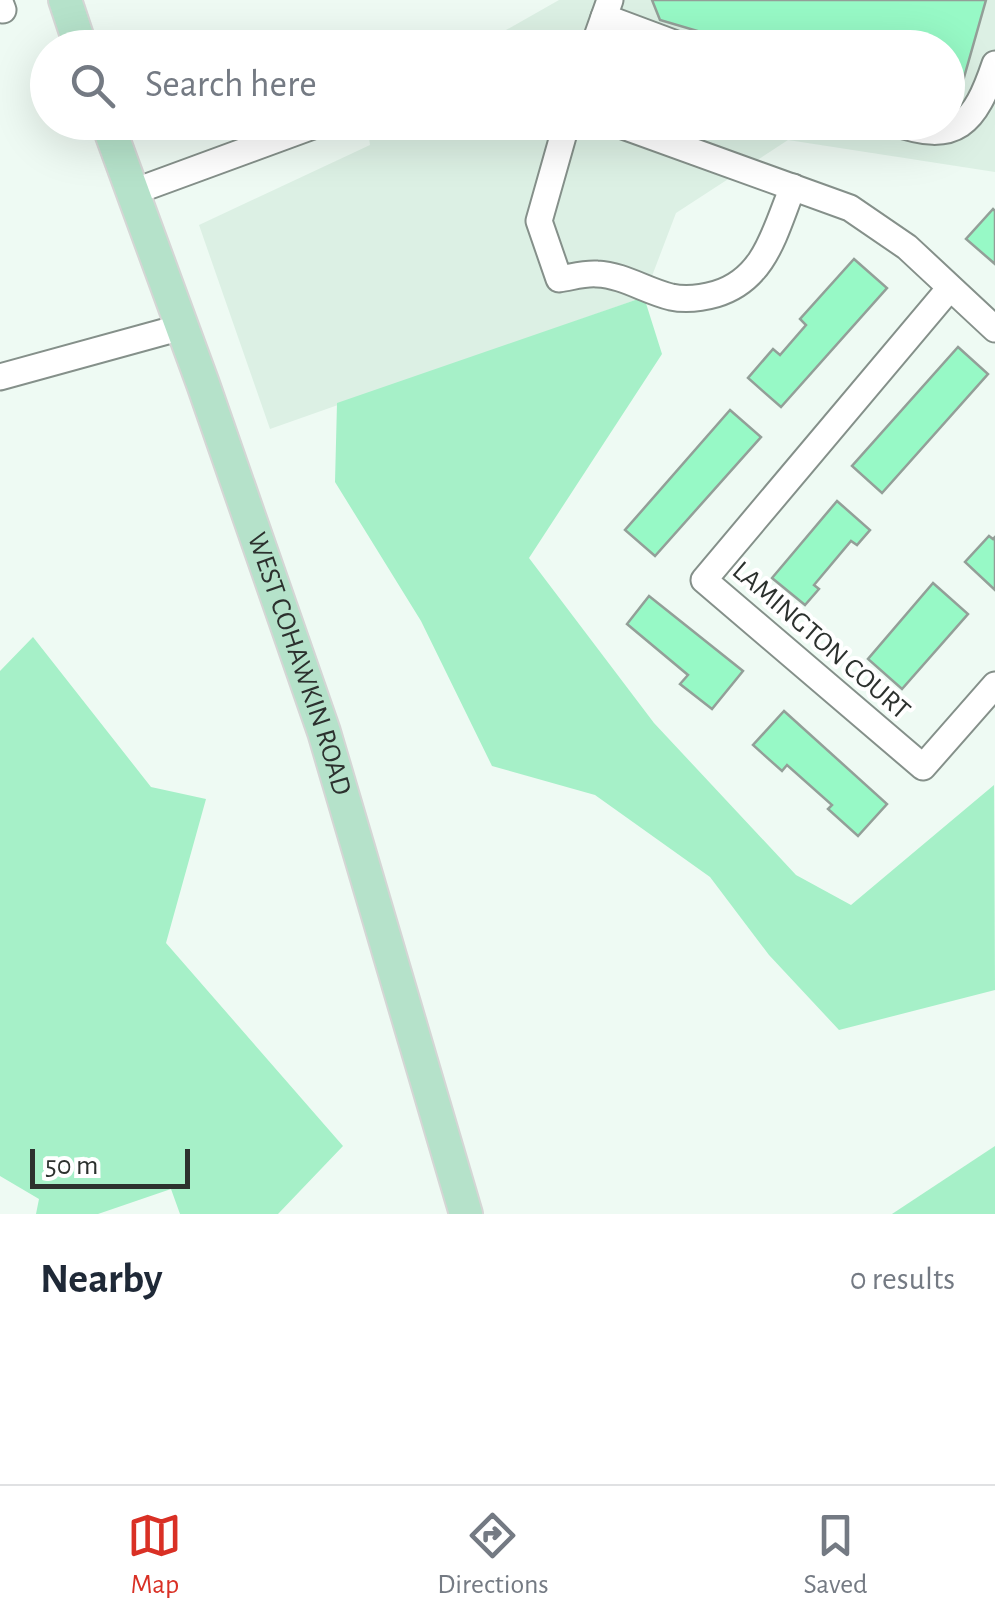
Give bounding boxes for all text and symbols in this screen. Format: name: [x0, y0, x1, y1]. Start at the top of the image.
search box: [30, 30, 965, 140]
icon: search: [65, 58, 120, 113]
text: Search here: [145, 66, 317, 104]
street label: WEST COHAWKIN ROAD: [242, 529, 356, 798]
street label: LAMINGTON COURT: [727, 557, 915, 726]
scale bar: [30, 1144, 190, 1188]
text: 50 m: [45, 1152, 99, 1180]
text: Nearby: [40, 1258, 163, 1300]
text: 0 results: [850, 1263, 955, 1295]
tab: Map: [127, 1508, 182, 1602]
tab: Directions: [437, 1508, 549, 1602]
tab: Saved: [804, 1508, 868, 1602]

